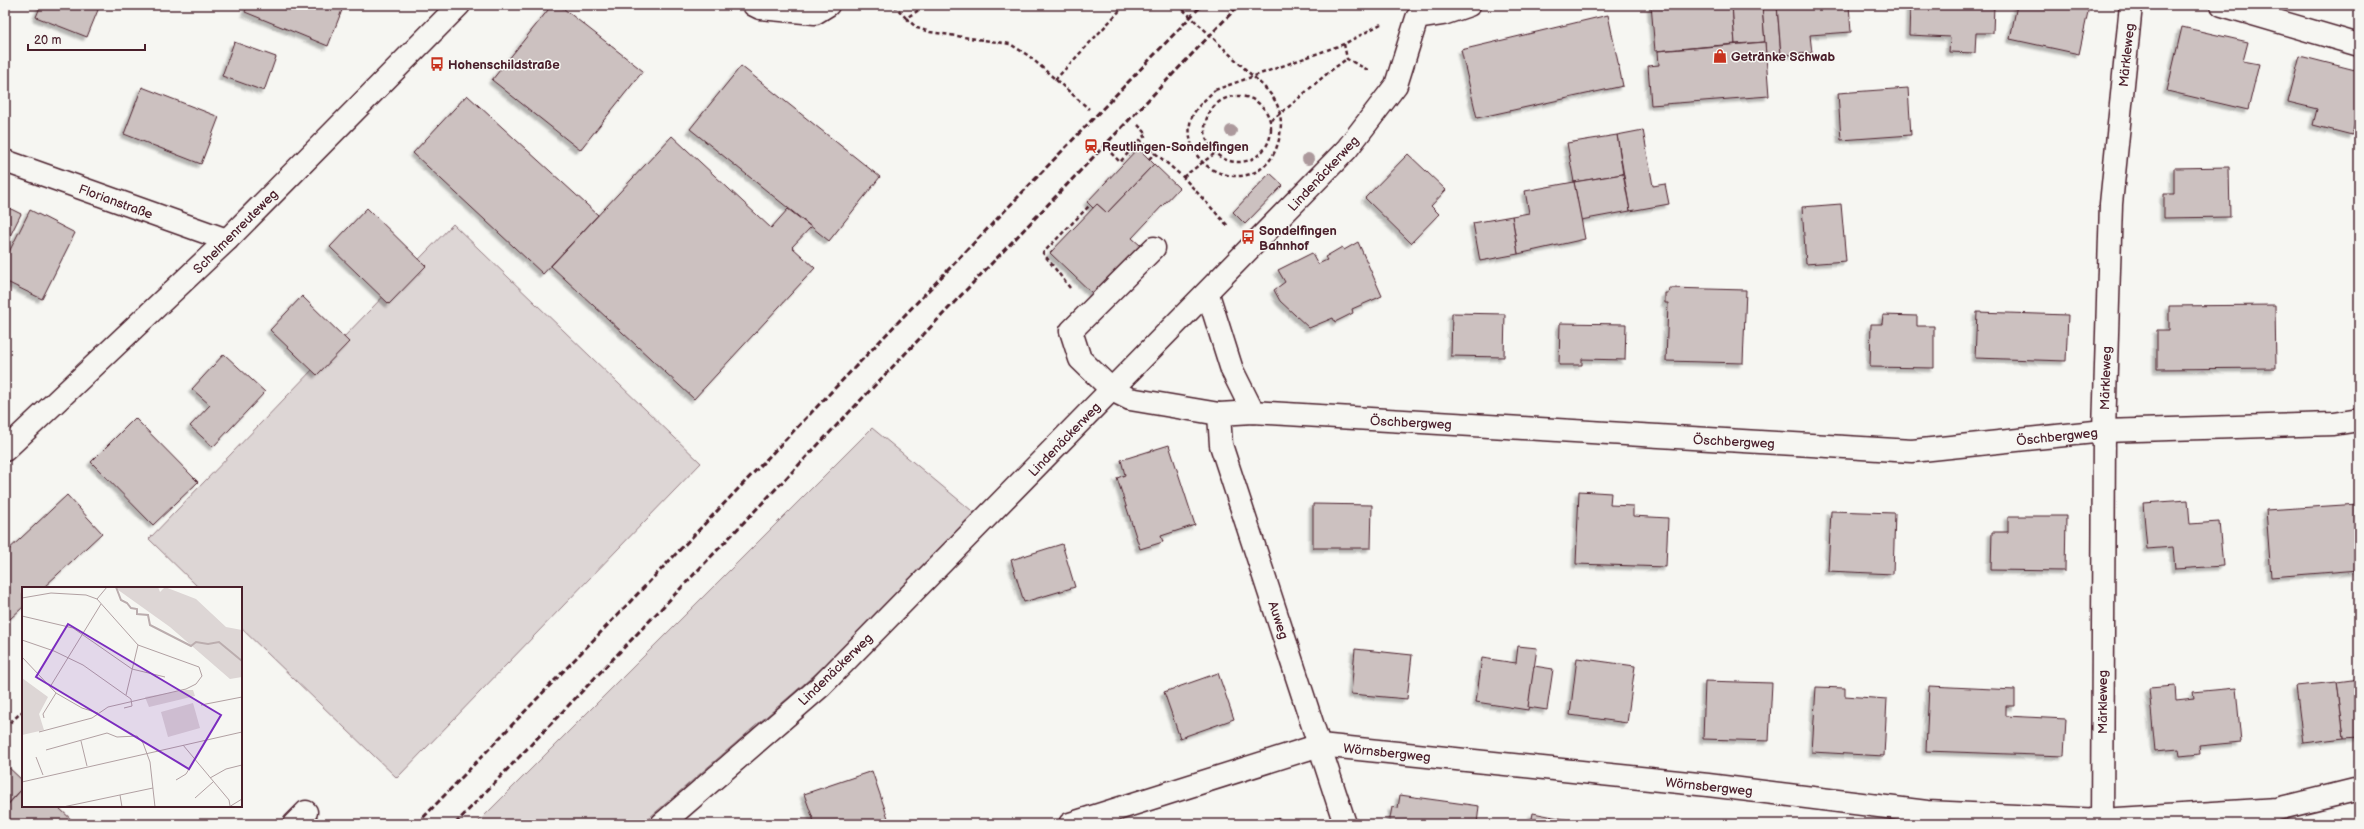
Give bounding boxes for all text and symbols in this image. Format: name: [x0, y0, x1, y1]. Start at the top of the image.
street label: Märkleweg: [2116, 22, 2138, 88]
scale bar: [28, 26, 145, 52]
text: 20 m: [34, 33, 61, 48]
shop icon: Getränke Schwab: [1712, 48, 1728, 64]
place label: Getränke Schwab: [1731, 49, 1835, 65]
bus stop icon: Hohenschildstraße: [429, 56, 445, 72]
place label: Hohenschildstraße: [448, 57, 560, 73]
street label: Lindenäckerweg: [1285, 133, 1363, 215]
station icon: Reutlingen-Sondelfingen: [1083, 138, 1099, 154]
place label: Reutlingen-Sondelfingen: [1102, 139, 1249, 155]
street label: Florianstraße: [76, 181, 155, 223]
street label: Schelmenreuteweg: [190, 186, 281, 277]
place label: Sondelfingen Bahnhof: [1259, 223, 1337, 254]
bus stop icon: Sondelfingen Bahnhof: [1240, 229, 1256, 245]
street label: Märkleweg: [2097, 346, 2115, 410]
street label: Lindenäckerweg: [1025, 399, 1104, 480]
street label: Öschbergweg: [1370, 413, 1452, 433]
street label: Öschbergweg: [2016, 425, 2099, 449]
street label: Öschbergweg: [1693, 432, 1775, 452]
inset map: [22, 587, 242, 807]
street label: Auweg: [1264, 599, 1292, 641]
street label: Lindenäckerweg: [795, 630, 876, 709]
street label: Märkleweg: [2095, 670, 2111, 734]
street label: Wörnsbergweg: [1342, 740, 1431, 766]
street label: Wörnsbergweg: [1664, 774, 1753, 800]

